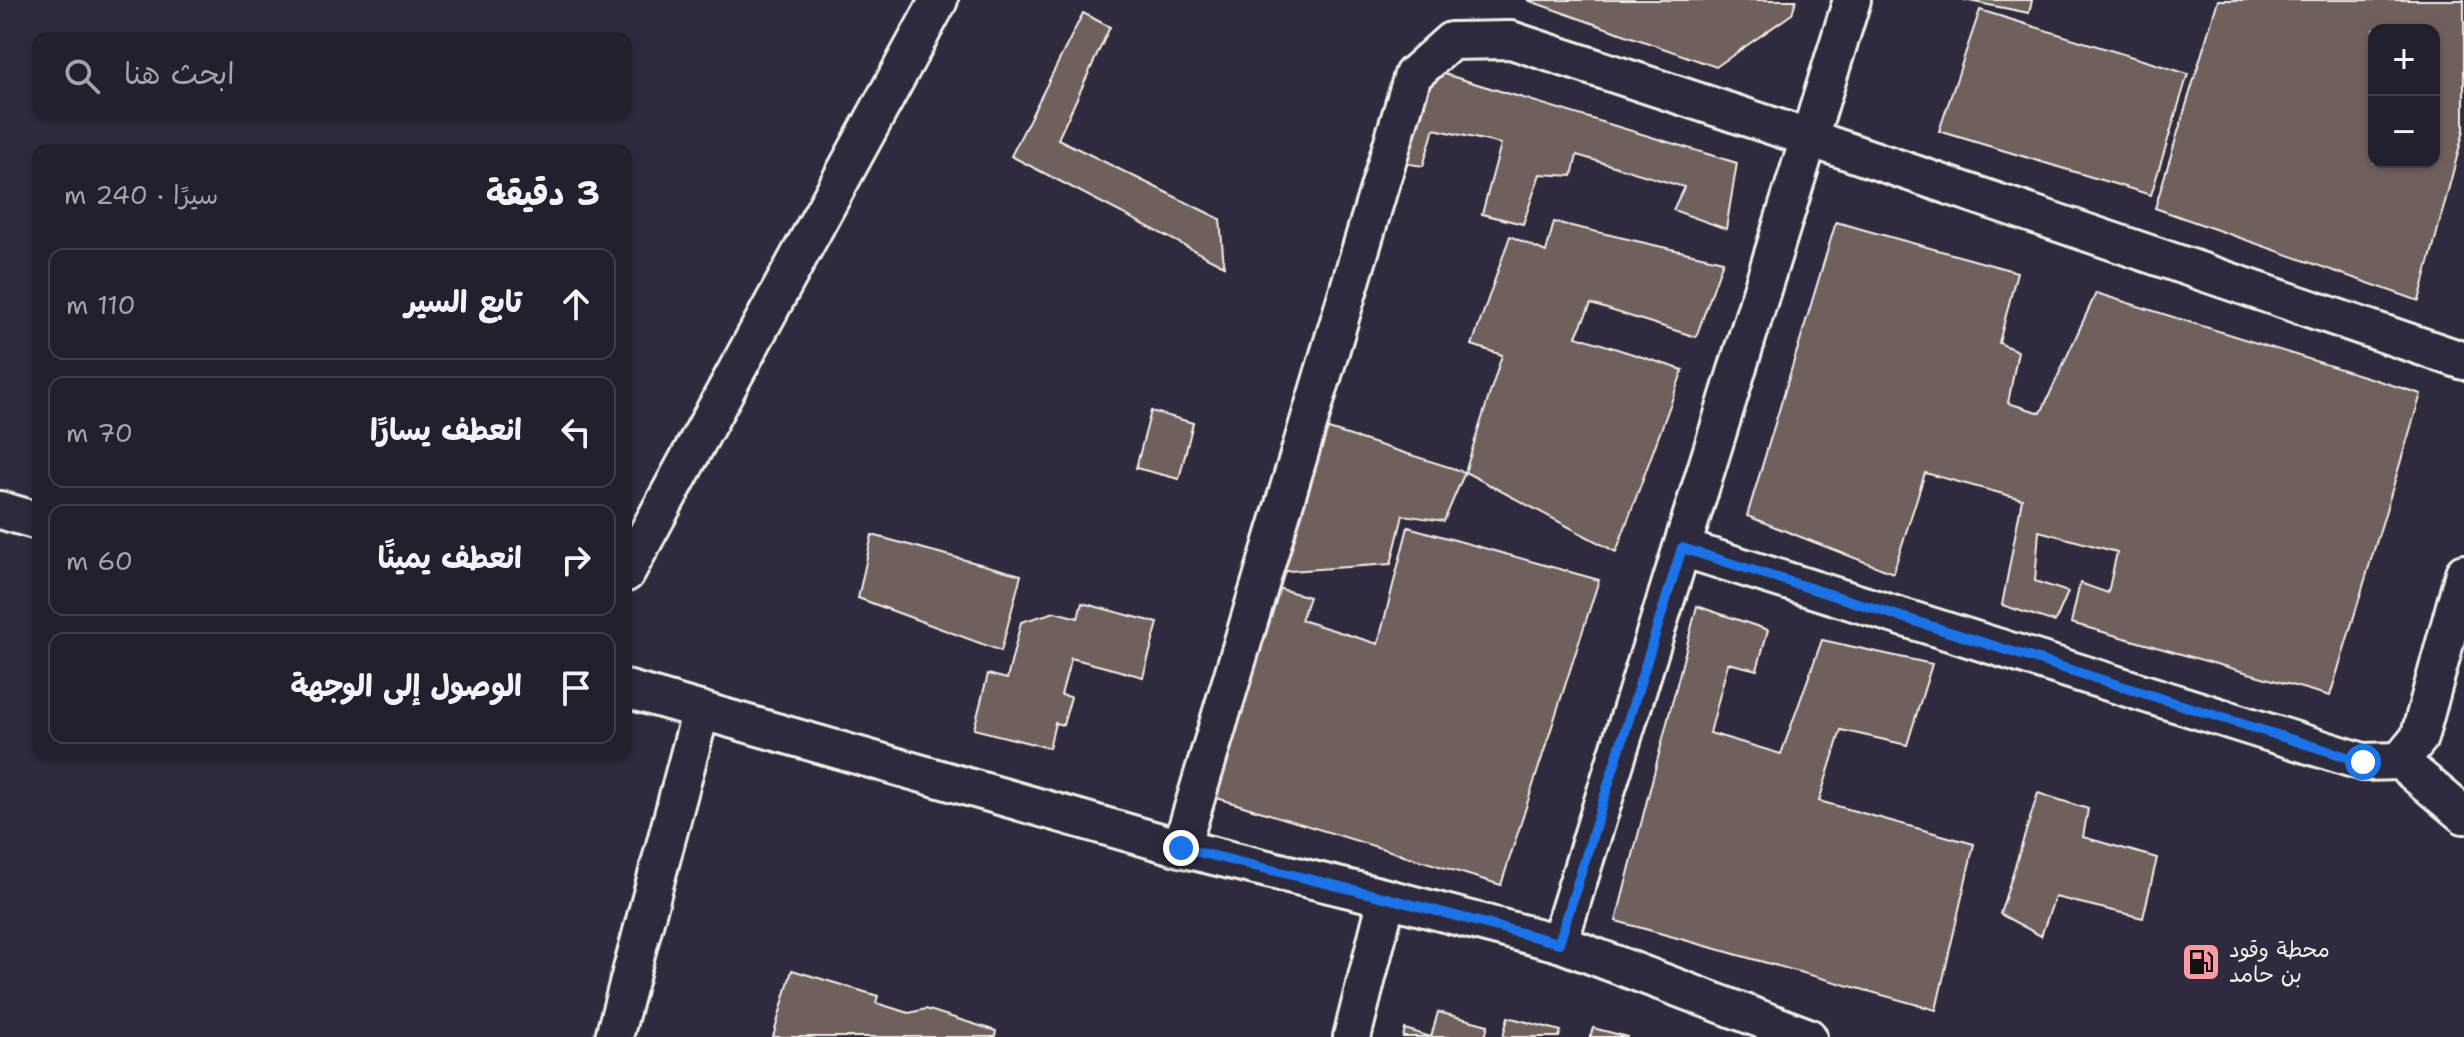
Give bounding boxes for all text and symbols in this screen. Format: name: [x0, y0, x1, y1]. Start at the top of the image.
map controls: [2368, 24, 2440, 168]
button: +: [2368, 24, 2440, 96]
search box: [32, 32, 632, 120]
text: ابحث هنا: [124, 53, 235, 94]
icon: search: [60, 54, 104, 98]
button: −: [2368, 96, 2440, 168]
text: 3 دقيقة: [486, 170, 600, 216]
text: سيرًا · 240 m: [64, 177, 218, 212]
text: تابع السير: [405, 281, 522, 322]
icon: ahead: [554, 282, 598, 326]
text: 110 m: [66, 287, 136, 322]
text: انعطف يسارًا: [370, 409, 522, 450]
icon: left: [554, 410, 598, 454]
text: 70 m: [66, 415, 133, 450]
text: انعطف يمينًا: [378, 537, 522, 578]
icon: right: [554, 538, 598, 582]
text: 60 m: [66, 543, 133, 578]
text: الوصول إلى الوجهة: [290, 665, 522, 706]
icon: arrive: [554, 666, 598, 710]
route start: [2345, 744, 2381, 780]
route end: [1163, 830, 1199, 866]
place label: محطة وقود بن حامد: [2229, 935, 2330, 989]
fuel station icon: محطة وقود بن حامد: [2180, 941, 2222, 983]

